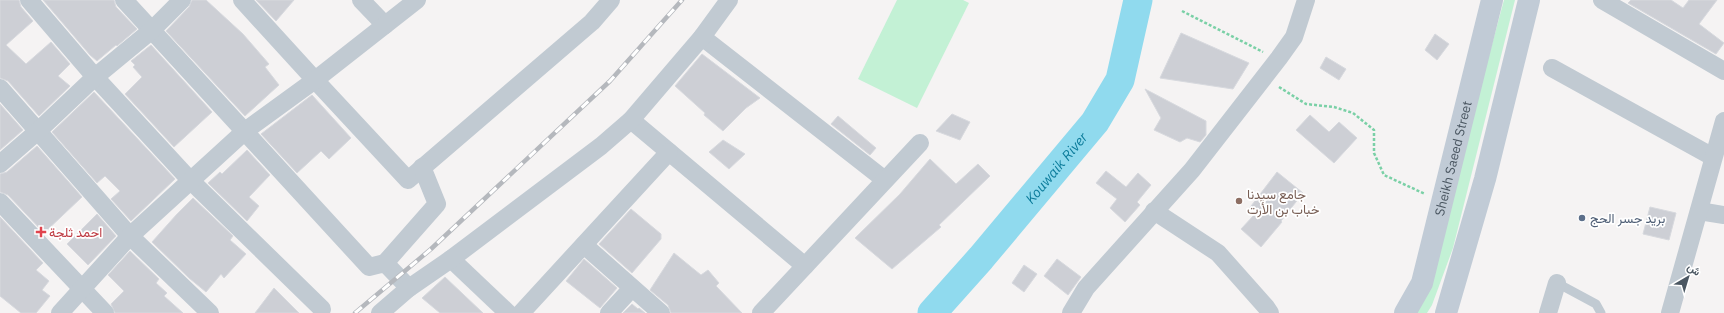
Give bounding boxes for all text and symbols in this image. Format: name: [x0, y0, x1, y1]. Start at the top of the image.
street label: Sheikh Saeed Street: [1430, 99, 1475, 217]
water label: Kouwaik River: [1021, 128, 1092, 207]
place label: جامع سيدنا خباب بن الأرت: [1247, 186, 1320, 218]
marker: جامع سيدنا خباب بن الأرت: [1234, 196, 1244, 206]
place label: بريد جسر الحج: [1590, 210, 1665, 228]
marker: بريد جسر الحج: [1577, 213, 1587, 223]
place label: احمد ثلجة: [49, 224, 102, 241]
marker: احمد ثلجة: [36, 227, 46, 237]
north arrow: [1668, 257, 1708, 297]
text: ش: [1685, 260, 1704, 279]

